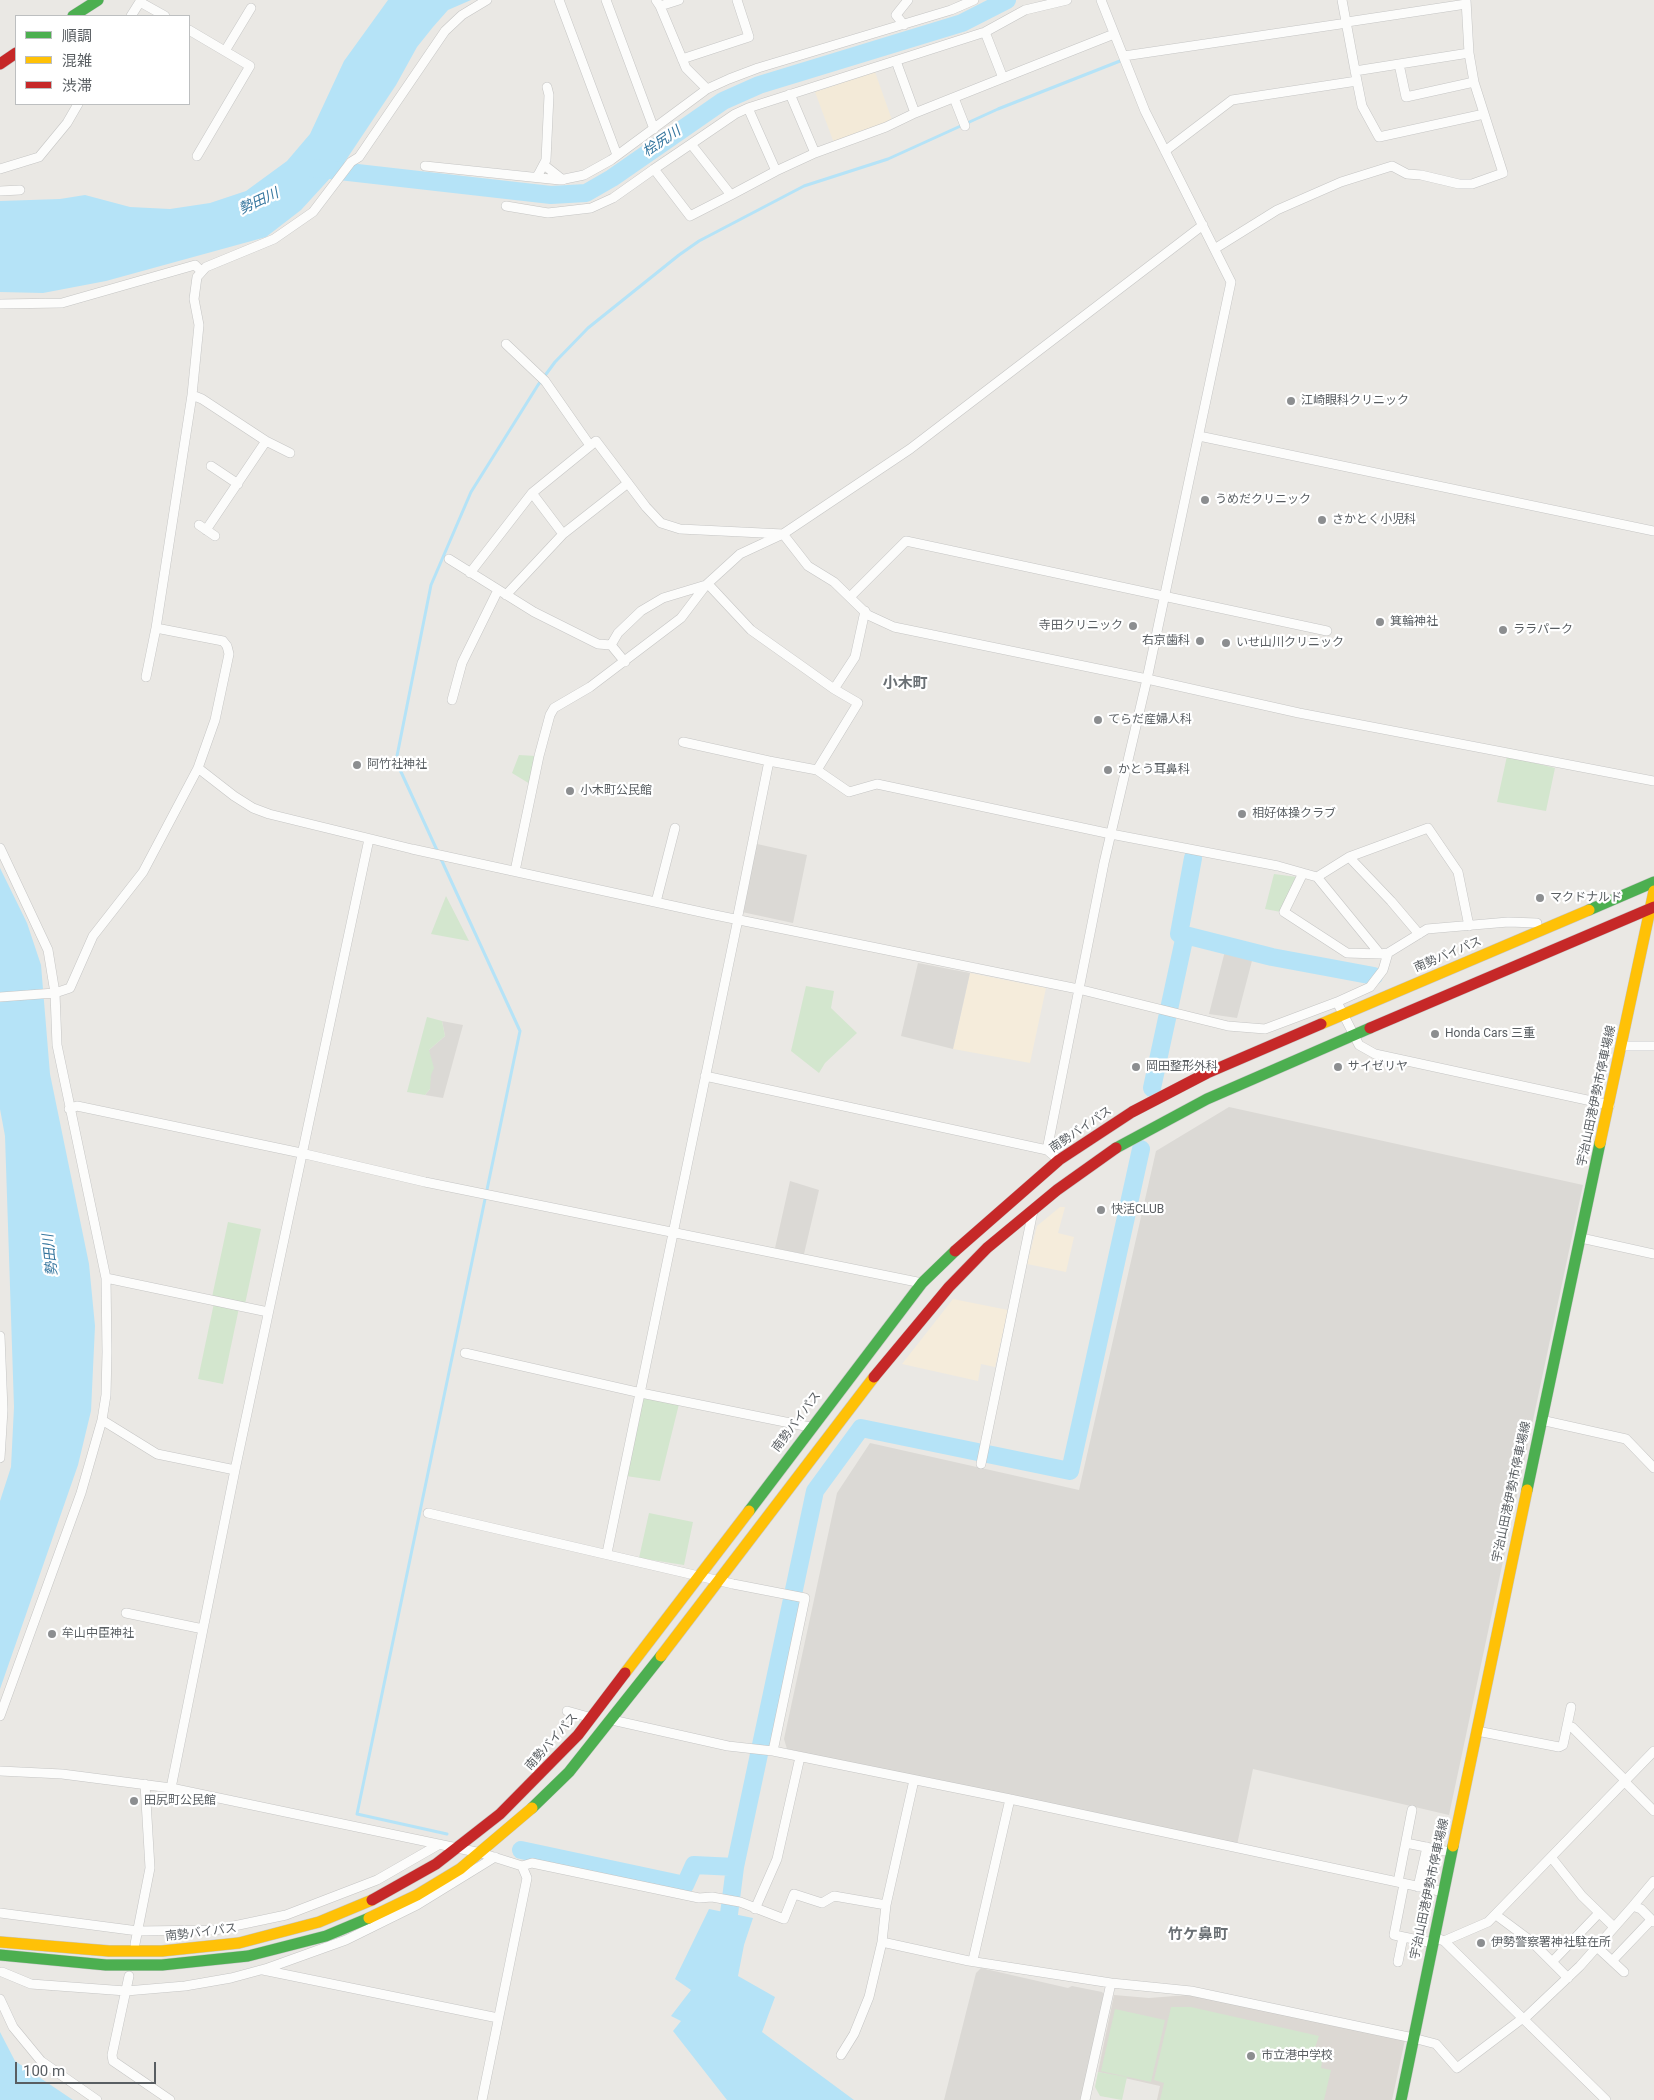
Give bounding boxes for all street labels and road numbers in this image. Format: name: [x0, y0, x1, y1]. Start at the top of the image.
street label: 南勢バイパス: [1412, 934, 1484, 976]
street label: 宇治山田港伊勢市停車場線: [1575, 1024, 1619, 1168]
street label: 南勢バイパス: [1047, 1104, 1115, 1156]
street label: 南勢バイパス: [770, 1389, 824, 1455]
street label: 宇治山田港伊勢市停車場線: [1490, 1420, 1534, 1564]
street label: 南勢バイパス: [523, 1710, 581, 1774]
street label: 宇治山田港伊勢市停車場線: [1408, 1817, 1452, 1961]
street label: 南勢バイパス: [164, 1921, 238, 1945]

